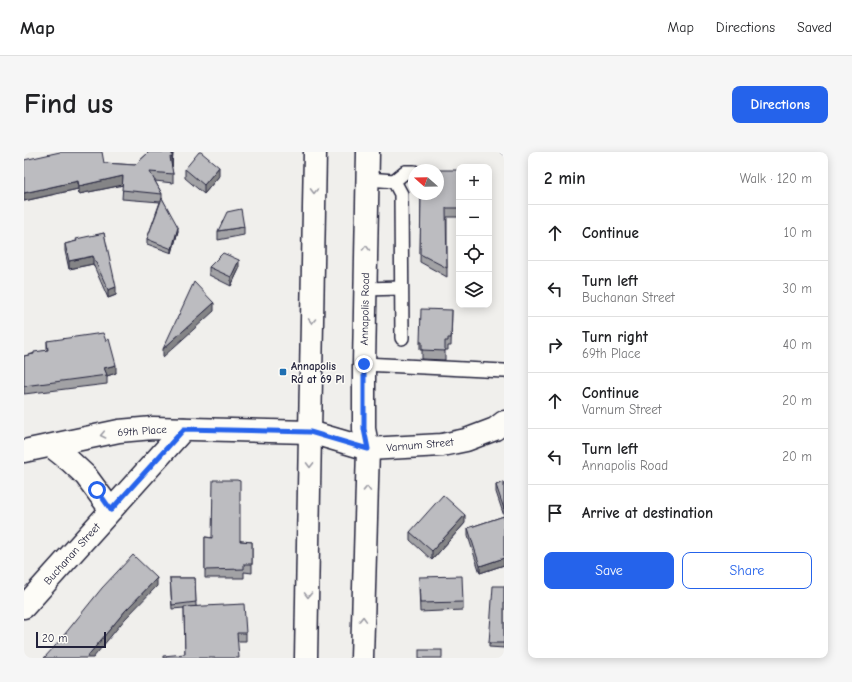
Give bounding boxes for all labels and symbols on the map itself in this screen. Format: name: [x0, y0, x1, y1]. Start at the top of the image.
north arrow: [408, 164, 444, 200]
one-way arrow: [310, 188, 319, 194]
one-way arrow: [362, 245, 370, 251]
street label: Annapolis Road: [358, 272, 372, 346]
one-way arrow: [308, 318, 316, 324]
route end: [355, 355, 373, 373]
place label: Annapolis Rd at 69 Pl: [291, 360, 344, 386]
marker: Annapolis Rd at 69 Pl: [278, 367, 288, 377]
street label: 69th Place: [117, 423, 168, 439]
one-way arrow: [100, 430, 107, 438]
street label: Varnum Street: [386, 436, 455, 454]
one-way arrow: [305, 462, 314, 468]
route start: [88, 481, 106, 499]
one-way arrow: [363, 486, 371, 492]
street label: Buchanan Street: [41, 520, 104, 587]
one-way arrow: [304, 592, 312, 598]
one-way arrow: [359, 616, 367, 622]
scale bar: [36, 630, 106, 649]

